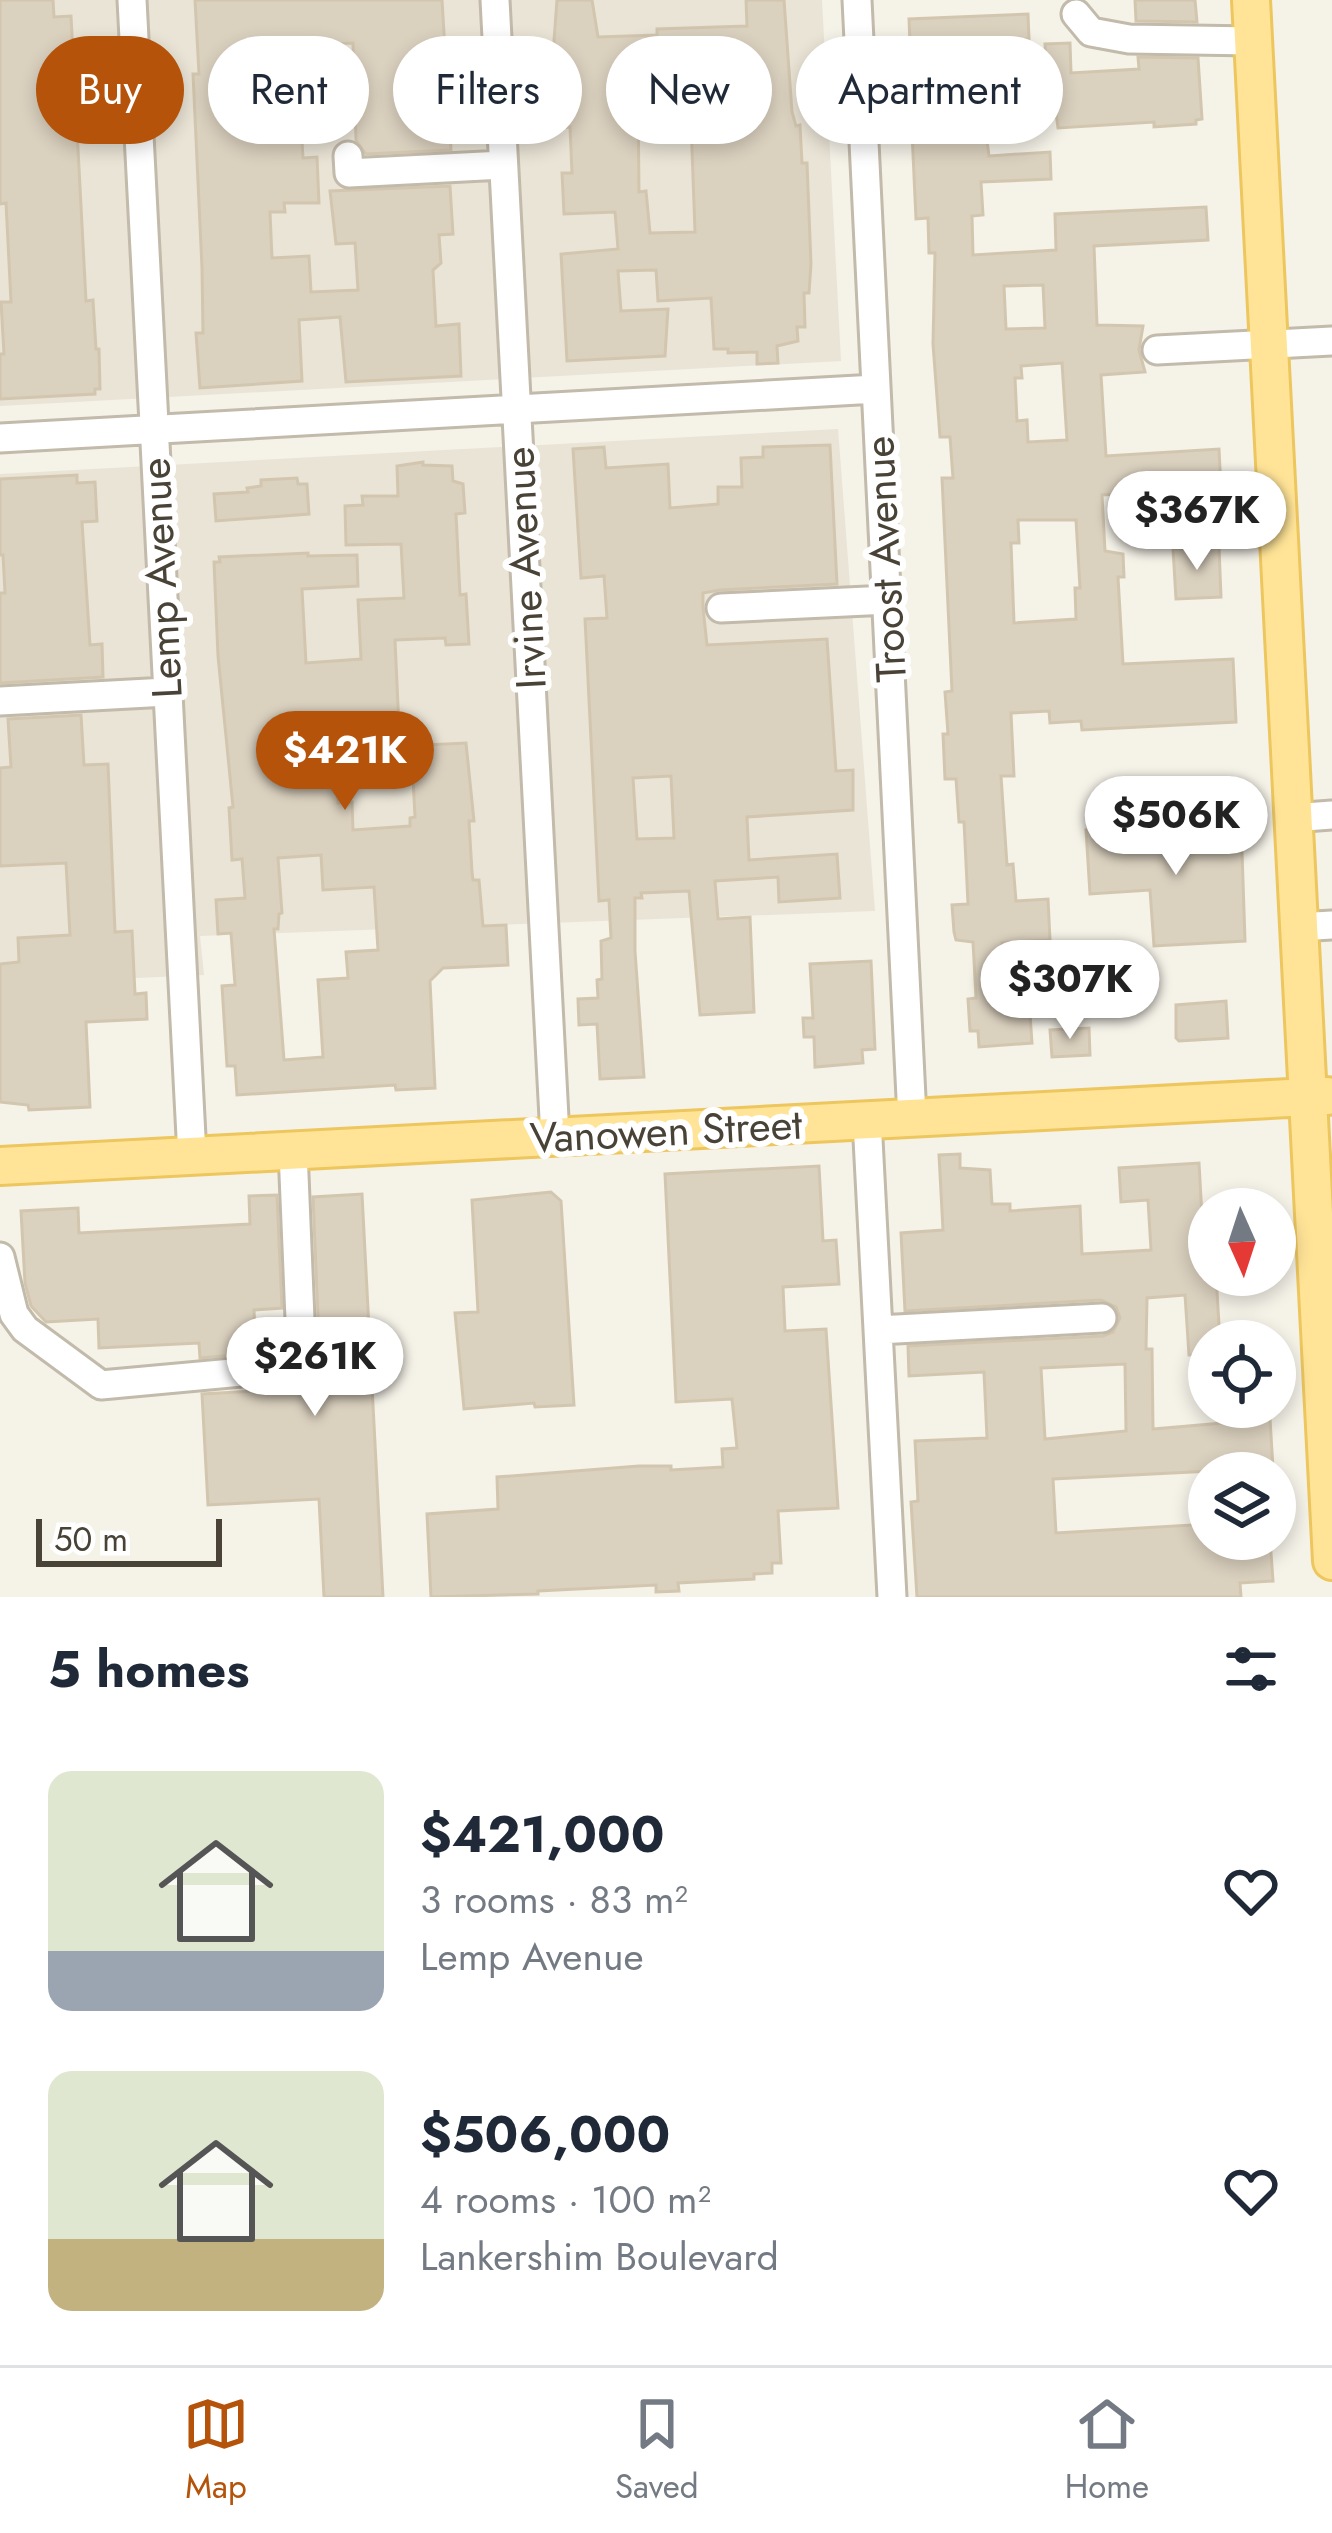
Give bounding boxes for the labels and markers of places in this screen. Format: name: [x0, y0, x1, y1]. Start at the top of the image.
pin: $367K: [1113, 471, 1281, 573]
pin: $421K: [261, 711, 429, 813]
pin: $506K: [1092, 776, 1260, 878]
pin: $307K: [986, 940, 1154, 1042]
pin: $261K: [231, 1317, 399, 1419]

